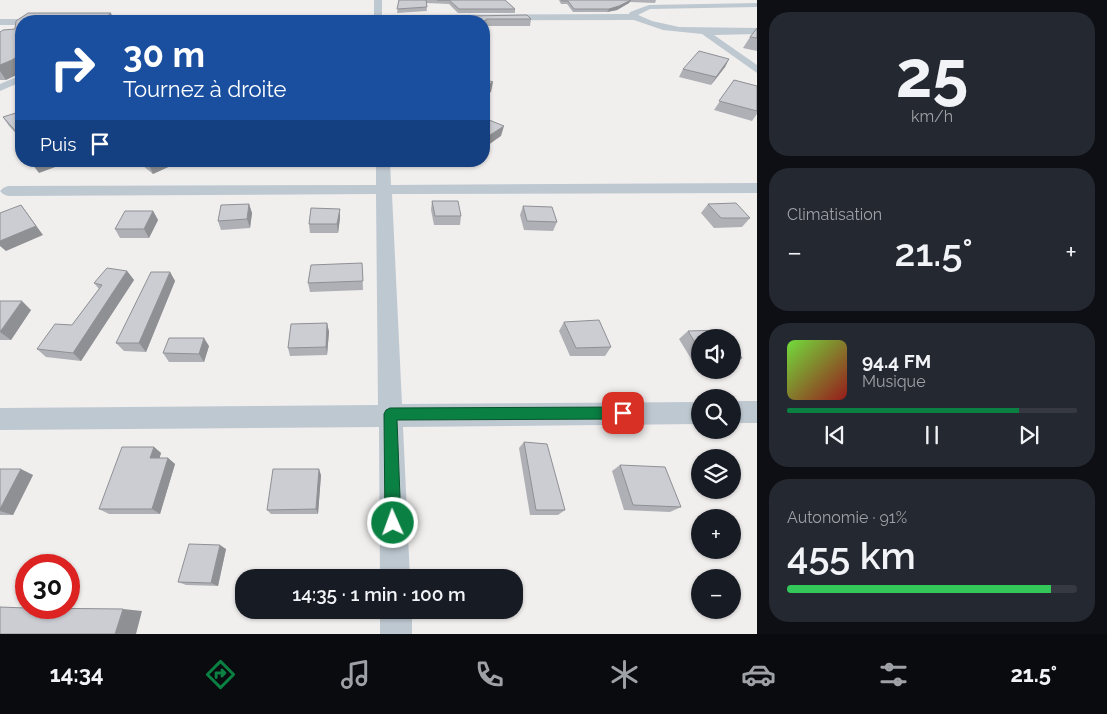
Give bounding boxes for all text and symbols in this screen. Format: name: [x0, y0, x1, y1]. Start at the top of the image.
text: 30 m: [123, 34, 205, 75]
icon: right: [40, 35, 105, 100]
text: 25: [896, 36, 968, 112]
text: Tournez à droite: [123, 76, 287, 102]
text: km/h: [911, 107, 953, 126]
icon: arrive: [86, 130, 114, 158]
text: Puis: [40, 133, 76, 155]
text: Climatisation: [787, 205, 882, 224]
text: 21.5°: [895, 230, 973, 275]
text: −: [787, 236, 802, 269]
text: +: [1065, 236, 1077, 269]
map controls: [691, 329, 741, 619]
button: sound: [691, 329, 741, 379]
text: 94.4 FM: [862, 350, 931, 372]
text: Musique: [862, 372, 926, 391]
button: search: [691, 389, 741, 439]
pin: [602, 392, 644, 434]
icon: arrive: [609, 399, 637, 427]
icon: previous: [821, 421, 849, 449]
icon: pause: [918, 421, 946, 449]
icon: next: [1015, 421, 1043, 449]
button: layers: [691, 449, 741, 499]
position arrow: [366, 496, 418, 548]
text: Autonomie · 91%: [787, 508, 907, 527]
button: +: [691, 509, 741, 559]
text: 455 km: [787, 533, 916, 578]
speed limit sign: 30: [15, 554, 80, 619]
button: −: [691, 569, 741, 619]
text: 14:35 · 1 min · 100 m: [292, 583, 466, 605]
icon: directions: [203, 657, 238, 692]
icon: music: [338, 657, 373, 692]
icon: phone: [472, 657, 507, 692]
icon: climate: [607, 657, 642, 692]
icon: car: [741, 657, 776, 692]
icon: filters: [876, 657, 911, 692]
text: 14:34: [50, 661, 103, 687]
text: 21.5°: [1010, 661, 1057, 687]

